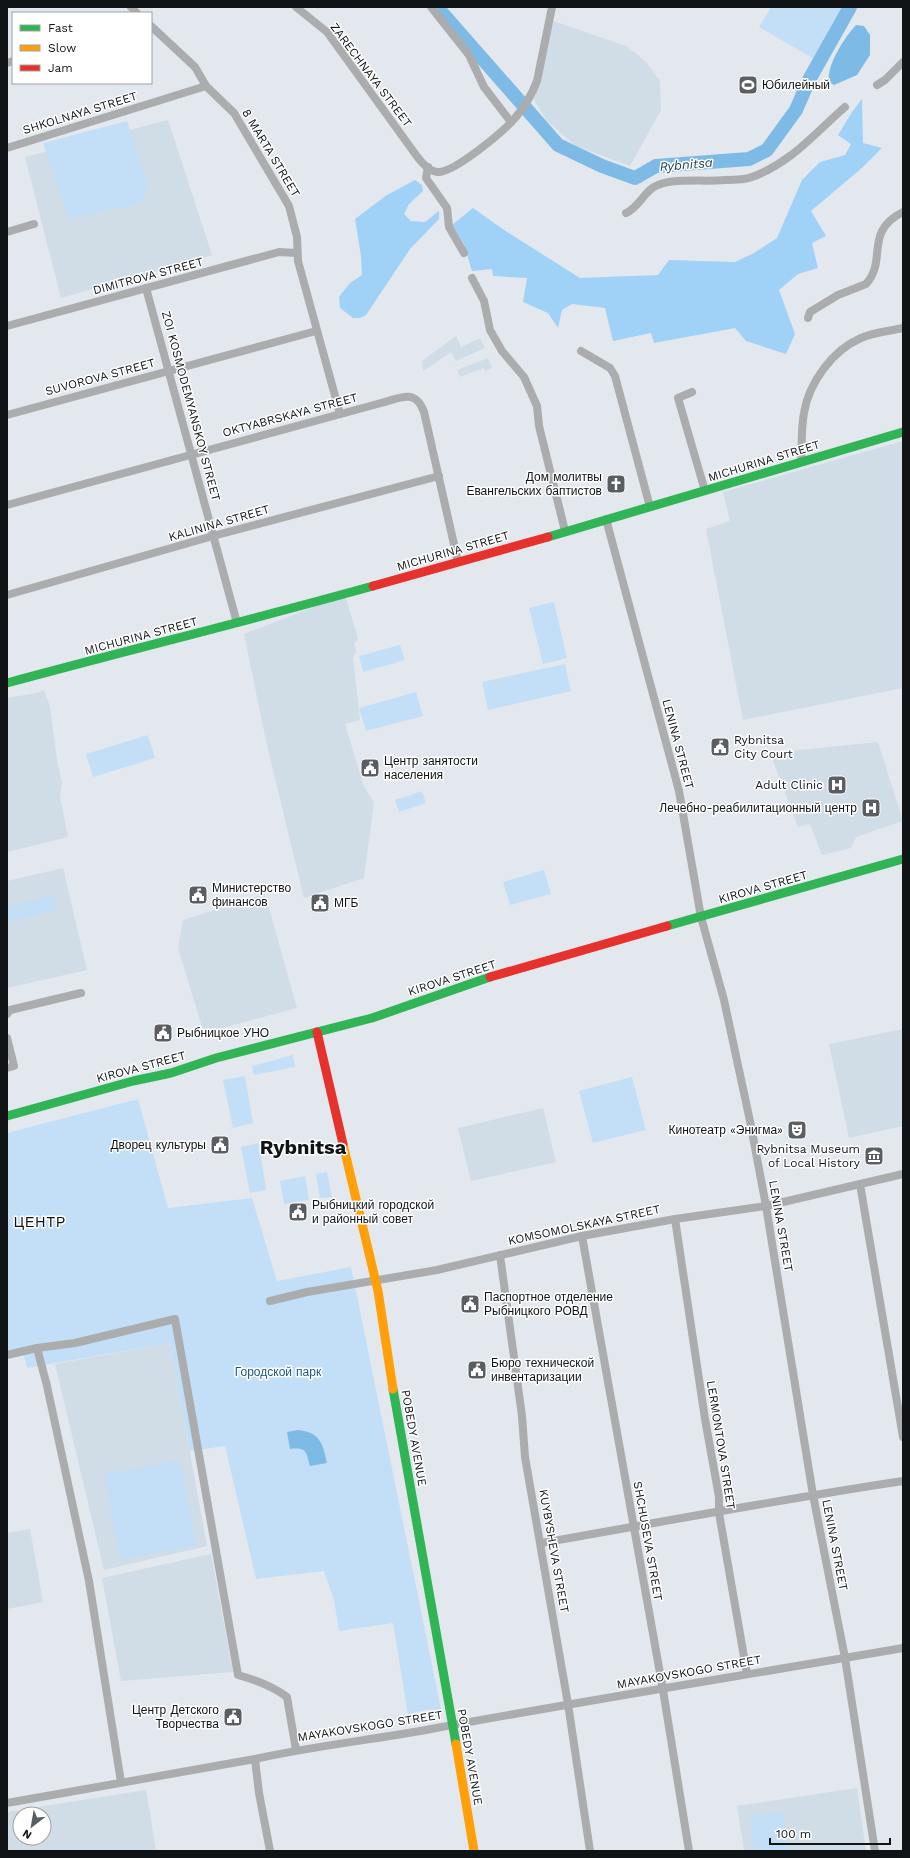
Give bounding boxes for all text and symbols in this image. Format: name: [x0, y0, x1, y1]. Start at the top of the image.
legend: [12, 12, 152, 84]
street label: ZARECHNAYA STREET: [327, 20, 415, 130]
text: Fast: [48, 21, 73, 35]
text: Slow: [48, 41, 76, 55]
text: Jam: [48, 61, 73, 75]
sports icon: Юбилейный: [737, 74, 759, 96]
place label: Юбилейный: [762, 78, 830, 92]
street label: SHKOLNAYA STREET: [21, 89, 139, 137]
street label: 8 MARTA STREET: [239, 106, 303, 200]
water label: Rybnitsa: [659, 155, 713, 174]
street label: DIMITROVA STREET: [91, 255, 205, 297]
street label: ZOI KOSMODEMYANSKOY STREET: [159, 309, 223, 503]
street label: SUVOROVA STREET: [44, 356, 156, 398]
street label: OKTYABRSKAYA STREET: [221, 390, 359, 440]
street label: MICHURINA STREET: [706, 437, 822, 485]
place label: Дом молитвы Евангельских баптистов: [466, 470, 602, 498]
church icon: Дом молитвы Евангельских баптистов: [605, 473, 627, 495]
street label: KALININA STREET: [167, 502, 271, 544]
street label: MICHURINA STREET: [395, 528, 511, 574]
street label: MICHURINA STREET: [83, 614, 199, 658]
street label: LENINA STREET: [659, 697, 697, 791]
place label: Rybnitsa City Court: [734, 733, 793, 761]
public building icon: Rybnitsa City Court: [709, 736, 731, 758]
place label: Центр занятости населения: [384, 754, 478, 782]
public building icon: Центр занятости населения: [359, 757, 381, 779]
hospital icon: Adult Clinic: [826, 774, 848, 796]
place label: Adult Clinic: [755, 778, 823, 792]
hospital icon: Лечебно-реабилитационный центр: [860, 797, 882, 819]
place label: Лечебно-реабилитационный центр: [659, 801, 857, 815]
street label: KIROVA STREET: [717, 868, 809, 906]
place label: Министерство финансов: [212, 881, 291, 909]
public building icon: Министерство финансов: [187, 884, 209, 906]
public building icon: МГБ: [309, 892, 331, 914]
place label: МГБ: [334, 896, 358, 910]
street label: KIROVA STREET: [406, 957, 498, 999]
public building icon: Рыбницкое УНО: [152, 1022, 174, 1044]
place label: Рыбницкое УНО: [177, 1026, 269, 1040]
street label: KIROVA STREET: [95, 1048, 187, 1086]
theatre icon: Кинотеатр «Энигма»: [786, 1119, 808, 1141]
place label: Кинотеатр «Энигма»: [668, 1123, 783, 1137]
public building icon: Дворец культуры: [209, 1134, 231, 1156]
district label: Rybnitsa: [260, 1135, 347, 1159]
place label: Дворец культуры: [110, 1138, 206, 1152]
place label: Rybnitsa Museum of Local History: [756, 1142, 861, 1170]
museum icon: Rybnitsa Museum of Local History: [863, 1145, 885, 1167]
street label: LENINA STREET: [766, 1179, 796, 1273]
place label: Рыбницкий городской и районный совет: [312, 1198, 434, 1226]
public building icon: Рыбницкий городской и районный совет: [287, 1201, 309, 1223]
street label: KOMSOMOLSKAYA STREET: [507, 1202, 661, 1248]
district label: ЦЕНТР: [14, 1214, 66, 1230]
place label: Паспортное отделение Рыбницкого РОВД: [484, 1290, 613, 1318]
public building icon: Паспортное отделение Рыбницкого РОВД: [459, 1293, 481, 1315]
place label: Бюро технической инвентаризации: [491, 1356, 594, 1384]
public building icon: Бюро технической инвентаризации: [466, 1359, 488, 1381]
park label: Городской парк: [235, 1365, 322, 1379]
street label: LERMONTOVA STREET: [704, 1380, 738, 1510]
street label: POBEDY AVENUE: [399, 1389, 429, 1488]
street label: SHCHUSEVA STREET: [631, 1480, 665, 1602]
street label: KUYBYSHEVA STREET: [536, 1488, 572, 1614]
street label: LENINA STREET: [819, 1498, 851, 1592]
street label: MAYAKOVSKOGO STREET: [616, 1652, 762, 1692]
place label: Центр Детского Творчества: [132, 1703, 219, 1731]
public building icon: Центр Детского Творчества: [222, 1706, 244, 1728]
street label: MAYAKOVSKOGO STREET: [297, 1708, 443, 1744]
street label: POBEDY AVENUE: [455, 1708, 485, 1807]
north arrow: [12, 1806, 52, 1846]
scale bar: [770, 1820, 890, 1846]
text: N: [20, 1826, 34, 1842]
text: 100 m: [776, 1827, 811, 1841]

